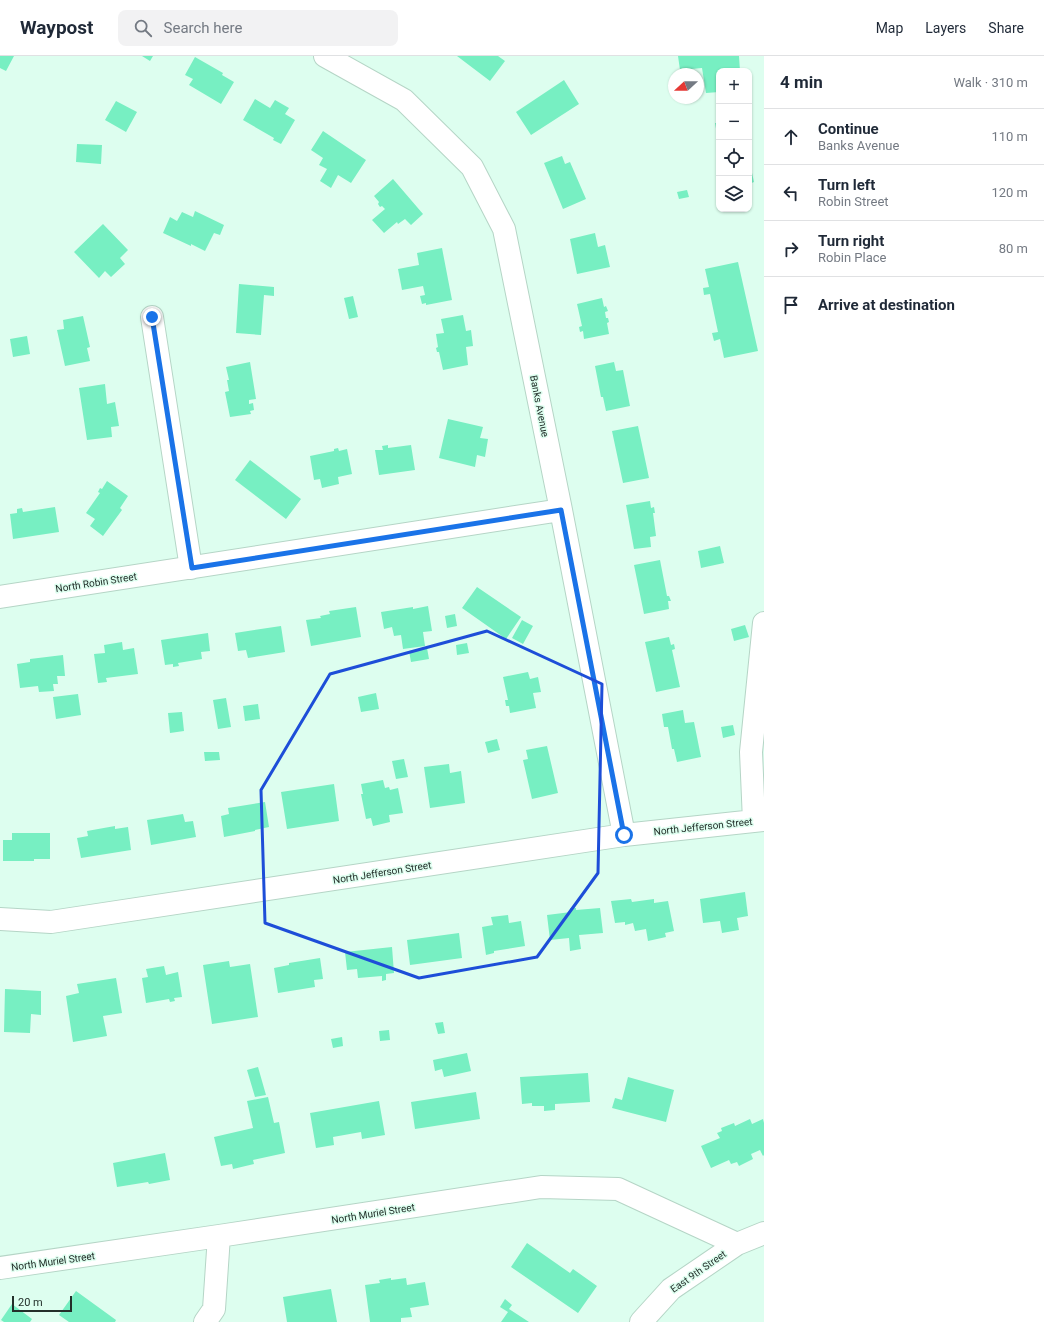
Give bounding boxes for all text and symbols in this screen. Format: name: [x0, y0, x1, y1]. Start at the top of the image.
search box: [118, 10, 398, 46]
text: Waypost: [20, 16, 94, 39]
icon: search: [132, 17, 154, 39]
text: Search here: [164, 19, 242, 37]
text: Map: [876, 20, 903, 36]
text: Layers: [925, 20, 966, 36]
text: Share: [988, 20, 1024, 36]
north arrow: [668, 68, 704, 104]
map controls: [716, 68, 752, 212]
button: +: [716, 68, 752, 104]
text: 4 min: [780, 72, 823, 92]
text: Walk · 310 m: [953, 75, 1028, 90]
button: −: [716, 104, 752, 140]
text: Continue: [818, 120, 879, 138]
icon: ahead: [780, 126, 802, 148]
text: 110 m: [991, 129, 1028, 144]
text: Banks Avenue: [818, 138, 899, 153]
button: locate: [716, 140, 752, 176]
button: layers: [716, 176, 752, 212]
text: Turn left: [818, 176, 875, 194]
icon: left: [780, 182, 802, 204]
text: 120 m: [991, 185, 1028, 200]
text: Robin Street: [818, 194, 889, 209]
text: Turn right: [818, 232, 884, 250]
icon: right: [780, 238, 802, 260]
text: 80 m: [999, 241, 1028, 256]
text: Robin Place: [818, 250, 886, 265]
icon: arrive: [780, 294, 802, 316]
text: Arrive at destination: [818, 296, 955, 314]
route end: [143, 308, 161, 326]
street label: Banks Avenue: [528, 374, 551, 438]
street label: North Robin Street: [55, 571, 137, 594]
street label: North Jefferson Street: [653, 816, 753, 837]
route start: [615, 826, 633, 844]
street label: North Jefferson Street: [332, 859, 432, 886]
street label: North Muriel Street: [331, 1201, 416, 1226]
street label: East 9th Street: [668, 1248, 728, 1295]
street label: North Muriel Street: [11, 1250, 96, 1273]
scale bar: [12, 1294, 72, 1313]
text: 20 m: [18, 1296, 43, 1309]

